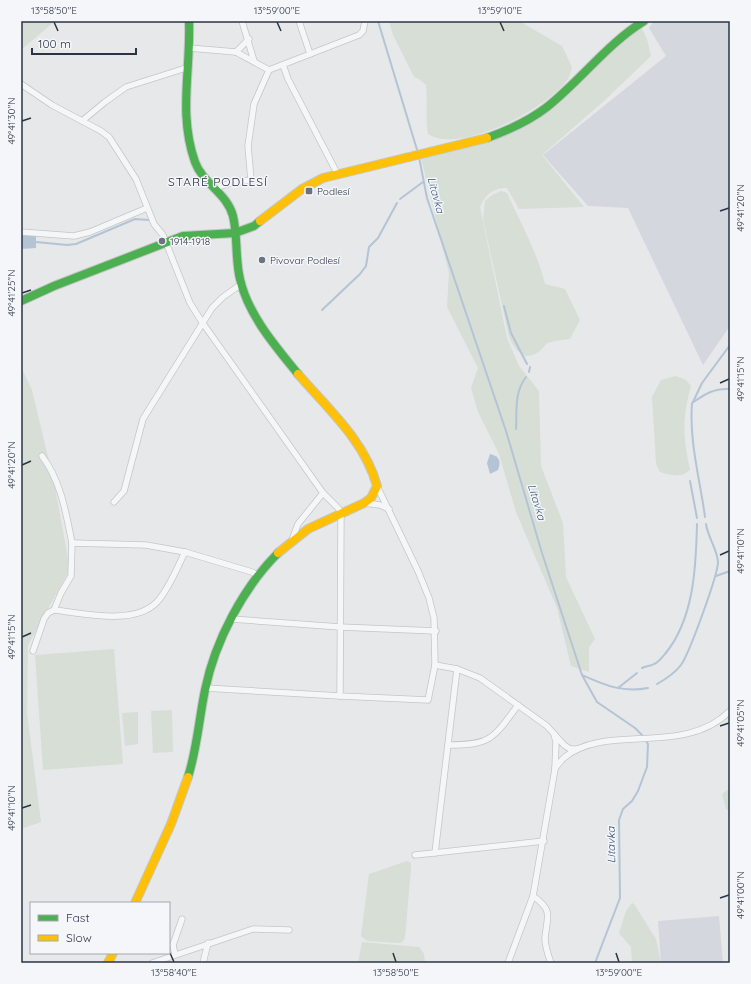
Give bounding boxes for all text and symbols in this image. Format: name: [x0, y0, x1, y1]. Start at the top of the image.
text: 13°58'50"E: [31, 4, 77, 17]
text: 13°59'00"E: [254, 4, 301, 17]
text: 13°59'10"E: [478, 4, 523, 17]
scale bar: [32, 30, 136, 56]
text: 100 m: [38, 36, 71, 51]
text: 49°41'30"N: [5, 97, 18, 145]
district label: STARÉ PODLESÍ: [168, 174, 268, 189]
water label: Litavka: [424, 175, 448, 216]
text: 49°41'20"N: [734, 184, 747, 232]
place label: Podlesí: [317, 185, 350, 198]
marker: Podlesí: [304, 186, 314, 196]
place label: 1914-1918: [170, 235, 210, 248]
marker: 1914-1918: [157, 236, 167, 246]
place label: Pivovar Podlesí: [270, 254, 341, 267]
marker: Pivovar Podlesí: [257, 255, 267, 265]
text: 49°41'25"N: [5, 270, 18, 316]
text: 49°41'15"N: [734, 356, 747, 402]
text: 49°41'20"N: [5, 441, 18, 489]
water label: Litavka: [525, 482, 549, 523]
text: 49°41'10"N: [734, 528, 747, 574]
text: 49°41'15"N: [5, 614, 18, 660]
text: 49°41'05"N: [734, 699, 747, 747]
text: 49°41'10"N: [5, 785, 18, 831]
water label: Litavka: [604, 825, 618, 864]
text: 49°41'00"N: [734, 871, 747, 919]
legend: [30, 902, 170, 954]
text: Fast: [66, 910, 90, 925]
text: Slow: [66, 930, 92, 945]
text: 13°58'40"E: [151, 966, 197, 979]
text: 13°58'50"E: [373, 966, 419, 979]
text: 13°59'00"E: [596, 966, 643, 979]

